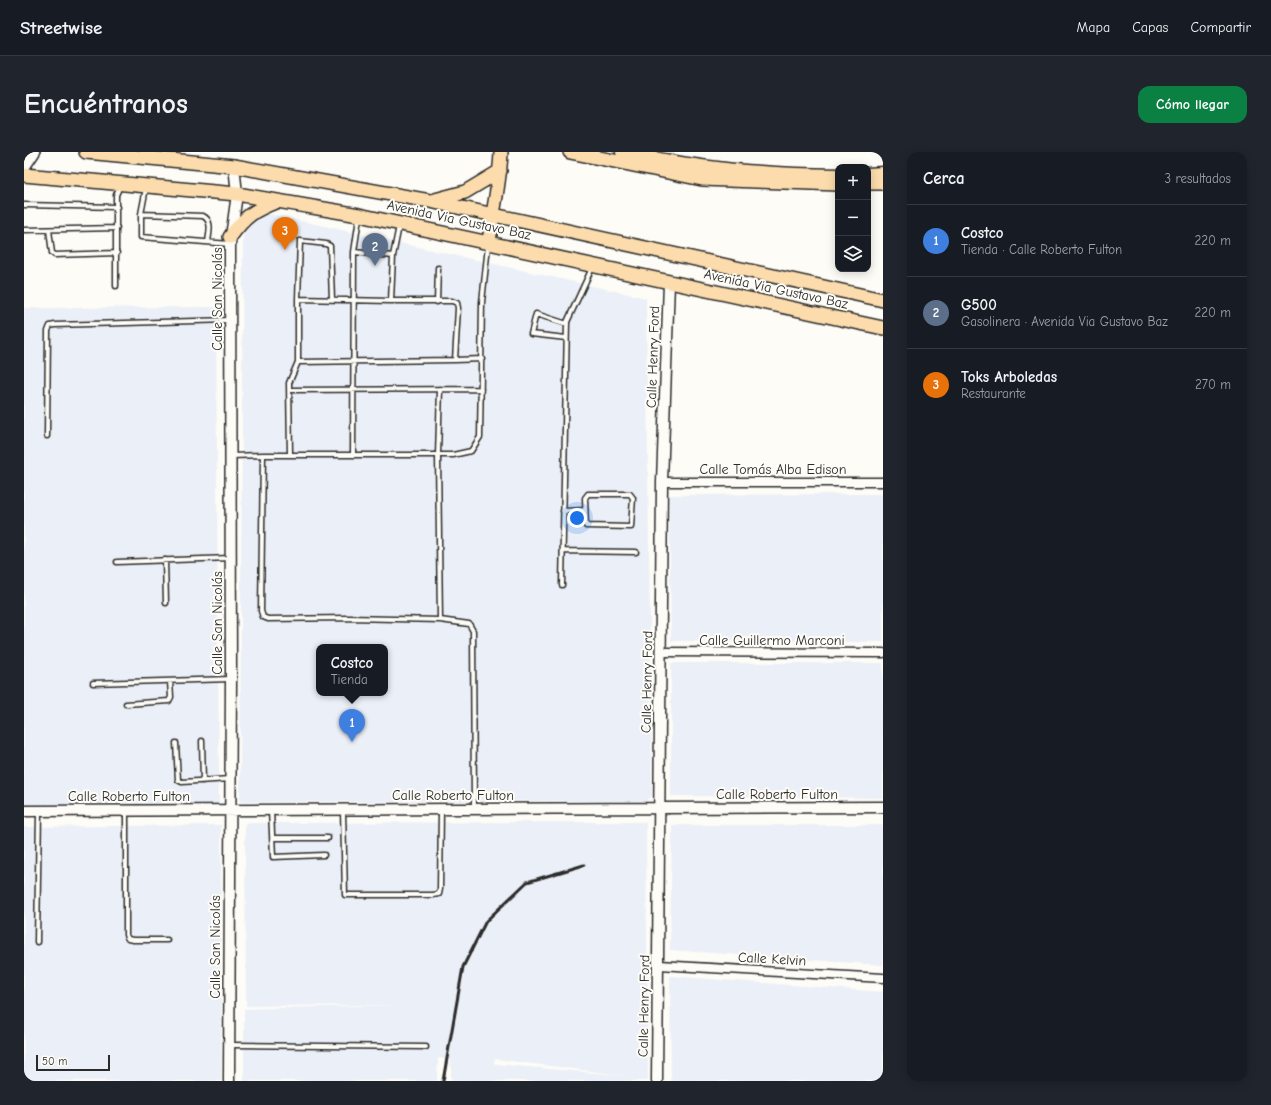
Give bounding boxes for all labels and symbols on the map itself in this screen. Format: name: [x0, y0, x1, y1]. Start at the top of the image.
street label: Avenida Via Gustavo Baz: [385, 196, 533, 244]
pin: 3: [272, 217, 298, 250]
pin: 2: [362, 233, 388, 266]
street label: Calle San Nicolás: [209, 247, 226, 351]
street label: Avenida Via Gustavo Baz: [702, 265, 850, 313]
street label: Calle Henry Ford: [643, 306, 663, 408]
street label: Calle Tomás Alba Edison: [700, 461, 846, 478]
your location: [567, 508, 587, 528]
street label: Calle San Nicolás: [209, 571, 226, 675]
street label: Calle Henry Ford: [638, 631, 656, 733]
street label: Calle Guillermo Marconi: [699, 632, 845, 649]
pin: 1: [339, 709, 365, 742]
street label: Calle Roberto Fulton: [716, 786, 838, 803]
street label: Calle Roberto Fulton: [392, 787, 514, 804]
street label: Calle Roberto Fulton: [68, 788, 190, 805]
street label: Calle San Nicolás: [207, 895, 224, 999]
street label: Calle Kelvin: [737, 949, 807, 969]
street label: Calle Henry Ford: [635, 955, 653, 1057]
scale bar: [36, 1053, 110, 1072]

